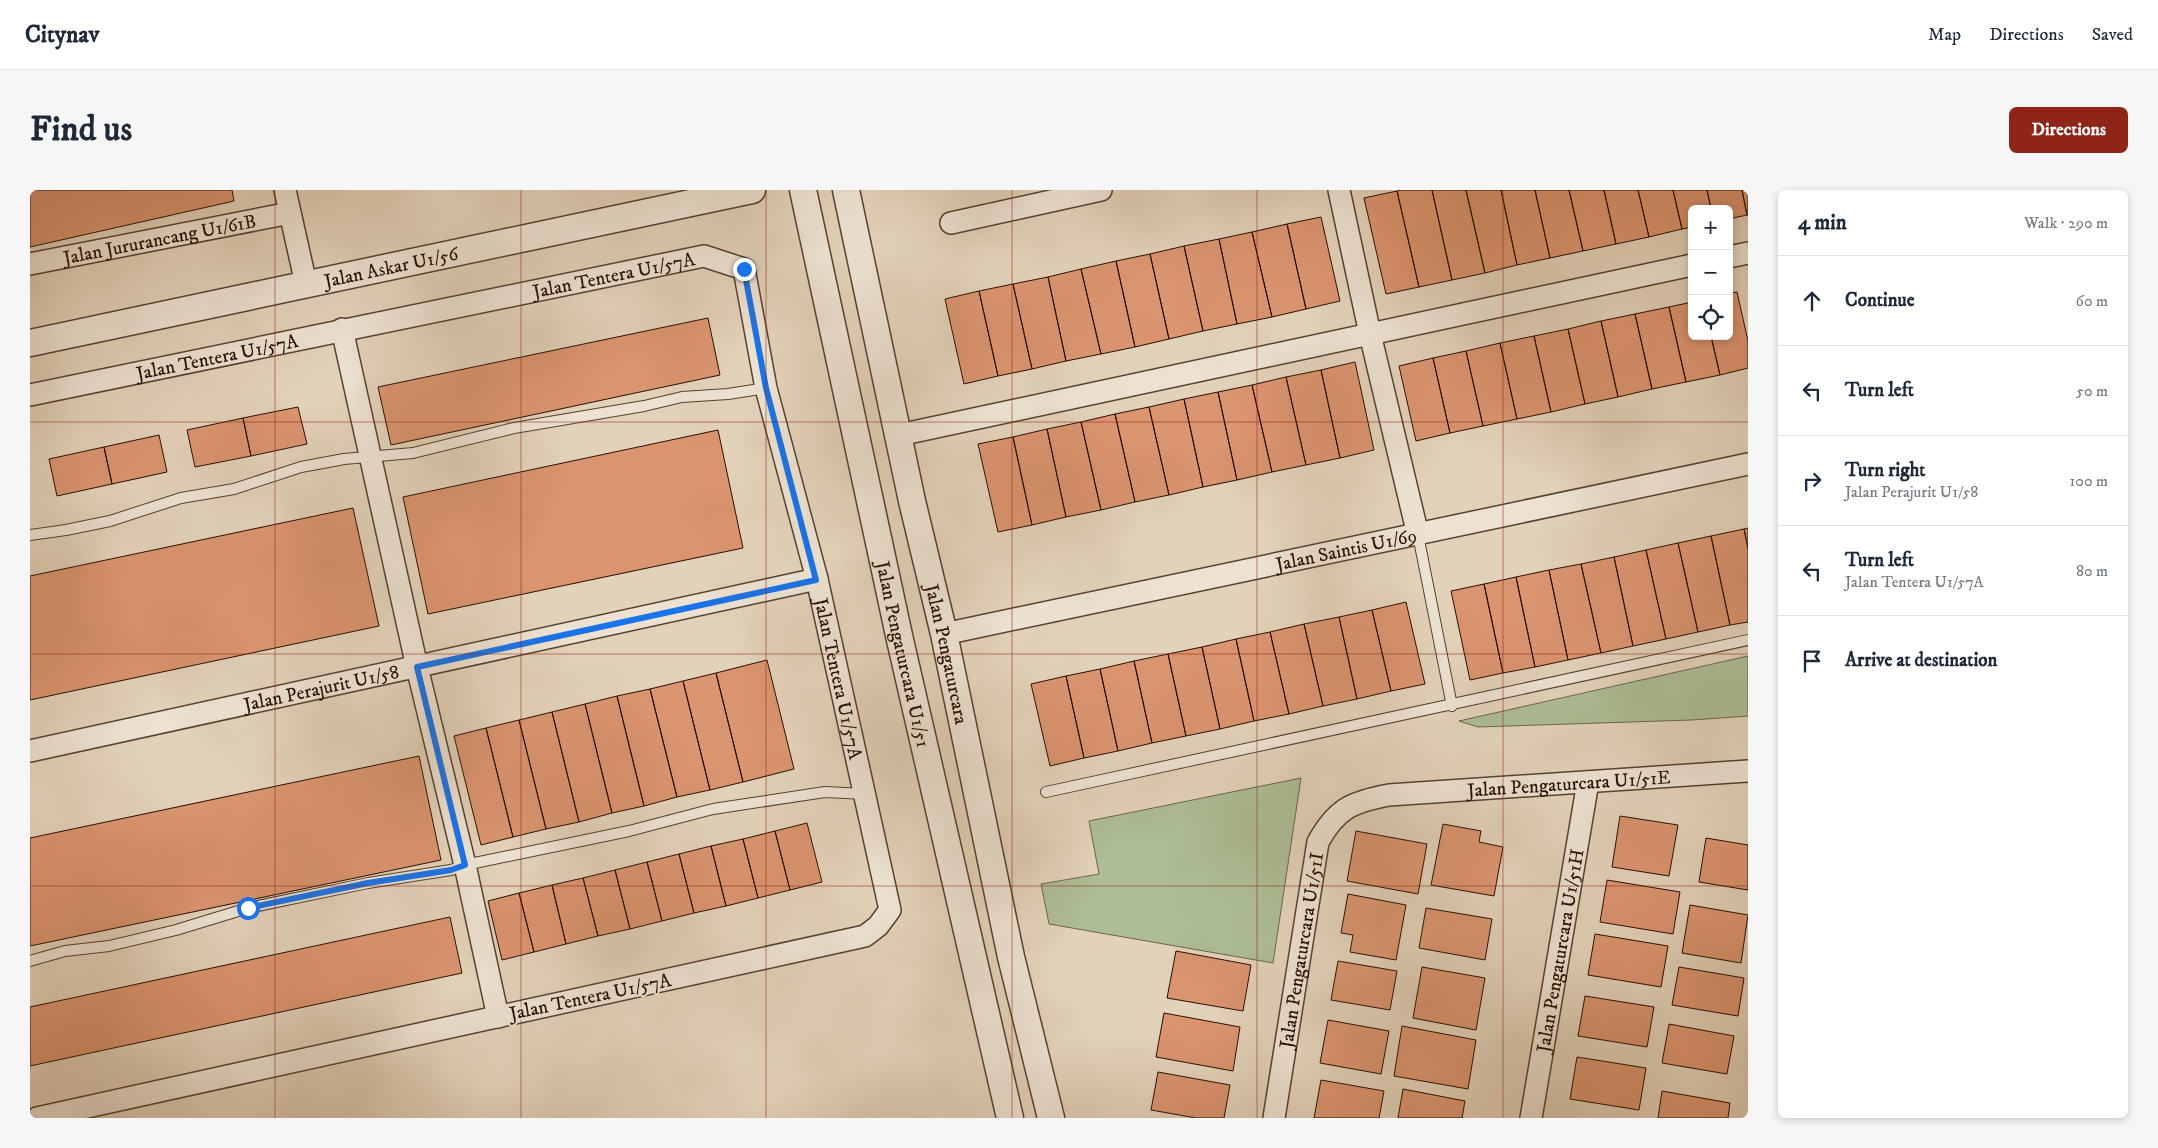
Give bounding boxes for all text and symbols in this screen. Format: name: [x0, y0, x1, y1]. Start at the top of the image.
text: Citynav: [25, 20, 99, 50]
text: Map: [1928, 24, 1961, 46]
text: Directions: [1989, 24, 2064, 46]
text: Saved: [2092, 24, 2133, 46]
button: Directions: [2009, 107, 2128, 153]
text: Find us: [30, 108, 132, 152]
map controls: [1688, 205, 1733, 340]
button: +: [1688, 205, 1733, 250]
street label: Jalan Jururancang U1/61B: [59, 210, 258, 271]
text: 4 min: [1798, 210, 1847, 236]
text: Walk · 290 m: [2024, 213, 2108, 233]
street label: Jalan Askar U1/56: [320, 242, 461, 294]
street label: Jalan Tentera U1/57A: [529, 248, 698, 304]
button: −: [1688, 250, 1733, 295]
route end: [733, 258, 756, 281]
icon: ahead: [1798, 287, 1826, 315]
text: Continue: [1845, 289, 1915, 312]
text: 60 m: [2076, 291, 2108, 311]
button: locate: [1688, 295, 1733, 340]
street label: Jalan Tentera U1/57A: [132, 330, 301, 386]
icon: left: [1798, 377, 1826, 405]
text: Turn left: [1845, 379, 1914, 402]
text: 50 m: [2076, 381, 2108, 401]
text: Turn right: [1845, 459, 1925, 482]
icon: right: [1798, 467, 1826, 495]
text: 100 m: [2070, 471, 2108, 491]
text: Jalan Perajurit U1/58: [1845, 482, 1978, 502]
street label: Jalan Saintis U1/69: [1272, 524, 1419, 577]
text: Turn left: [1845, 549, 1914, 572]
street label: Jalan Pengaturcara U1/51: [870, 557, 934, 750]
icon: left: [1798, 557, 1826, 585]
text: 80 m: [2076, 561, 2108, 581]
text: Jalan Tentera U1/57A: [1845, 572, 1984, 592]
street label: Jalan Pengaturcara: [919, 580, 972, 726]
street label: Jalan Tentera U1/57A: [808, 594, 867, 763]
icon: arrive: [1798, 647, 1826, 675]
text: Arrive at destination: [1845, 649, 1997, 672]
street label: Jalan Perajurit U1/58: [240, 661, 401, 717]
street label: Jalan Pengaturcara U1/51E: [1465, 766, 1671, 803]
street label: Jalan Pengaturcara U1/51H: [1532, 847, 1589, 1056]
street label: Jalan Pengaturcara U1/51I: [1275, 851, 1329, 1052]
route start: [237, 897, 260, 920]
street label: Jalan Tentera U1/57A: [505, 969, 674, 1026]

